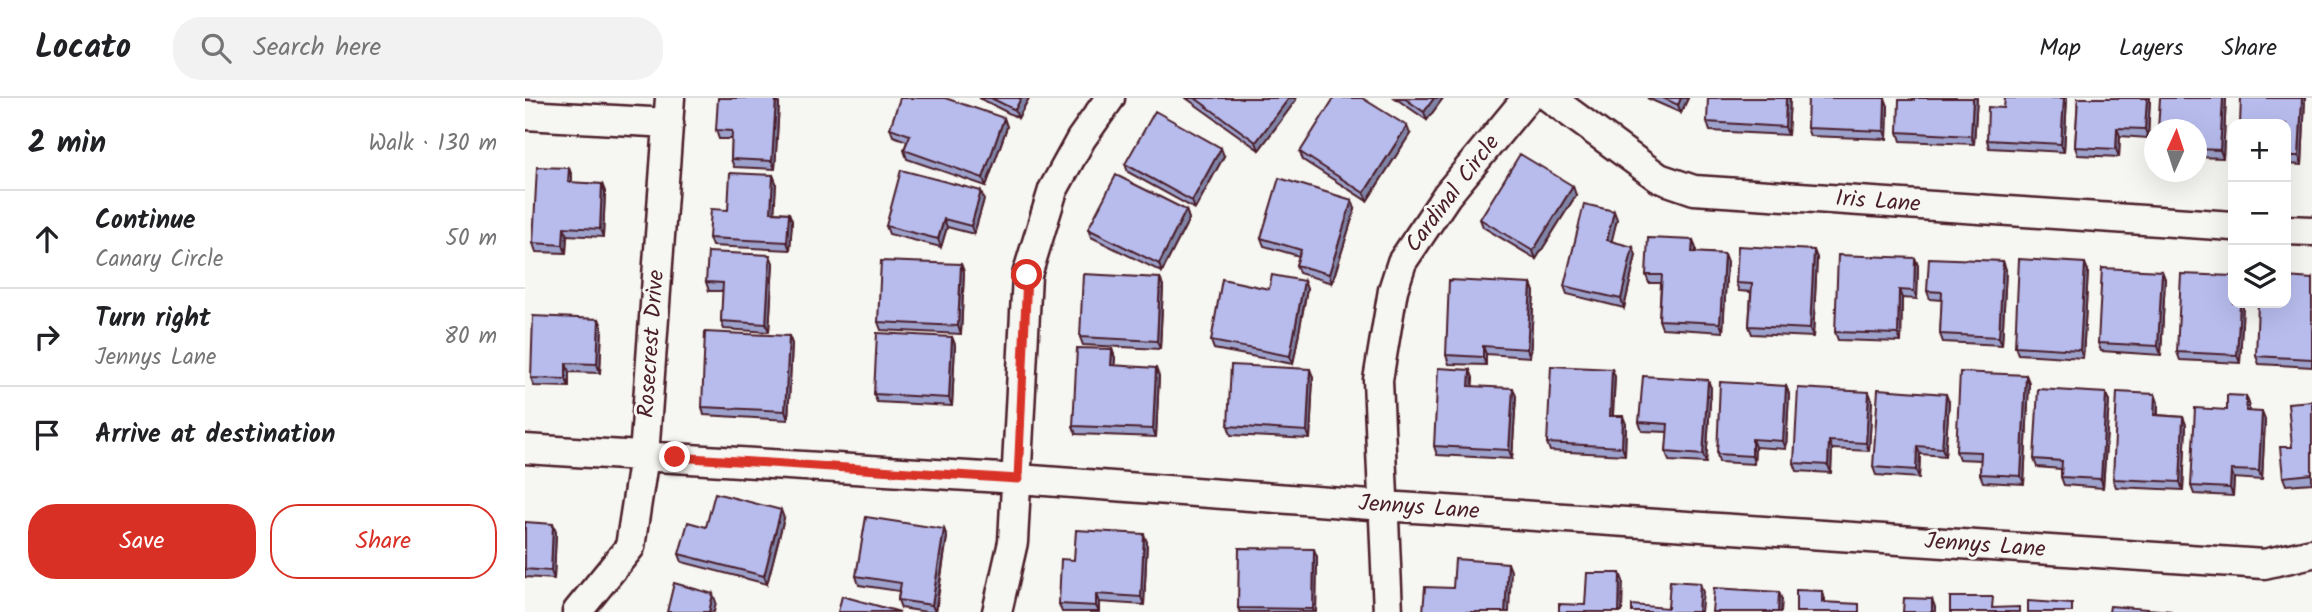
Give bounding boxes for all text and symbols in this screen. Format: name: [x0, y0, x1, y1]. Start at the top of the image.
search box: [173, 17, 663, 80]
text: Locato: [35, 22, 131, 75]
text: Search here: [253, 27, 381, 69]
icon: search: [197, 29, 235, 67]
text: Map: [2039, 29, 2081, 68]
text: Layers: [2119, 29, 2183, 68]
text: Share: [2221, 29, 2277, 68]
north arrow: [2144, 119, 2207, 182]
map controls: [2228, 119, 2291, 308]
button: +: [2228, 119, 2291, 182]
text: 2 min: [28, 120, 106, 168]
text: Walk · 130 m: [369, 126, 497, 162]
street label: Cardinal Circle: [1396, 127, 1510, 261]
street label: Iris Lane: [1834, 181, 1922, 223]
button: −: [2228, 182, 2291, 245]
text: Continue: [95, 200, 196, 242]
icon: ahead: [28, 220, 66, 258]
text: 50 m: [446, 221, 497, 257]
text: Canary Circle: [95, 242, 223, 278]
button: layers: [2228, 245, 2291, 308]
route start: [1011, 259, 1042, 290]
street label: Rosecrest Drive: [629, 269, 675, 419]
text: Turn right: [95, 298, 211, 340]
icon: right: [28, 318, 66, 356]
text: 80 m: [444, 319, 497, 355]
text: Jennys Lane: [95, 340, 216, 376]
text: Arrive at destination: [95, 414, 335, 456]
icon: arrive: [28, 416, 66, 454]
route end: [659, 441, 690, 472]
street label: Jennys Lane: [1357, 486, 1481, 530]
button: Save: [28, 504, 256, 579]
button: Share: [270, 504, 497, 579]
street label: Jennys Lane: [1923, 524, 2047, 568]

